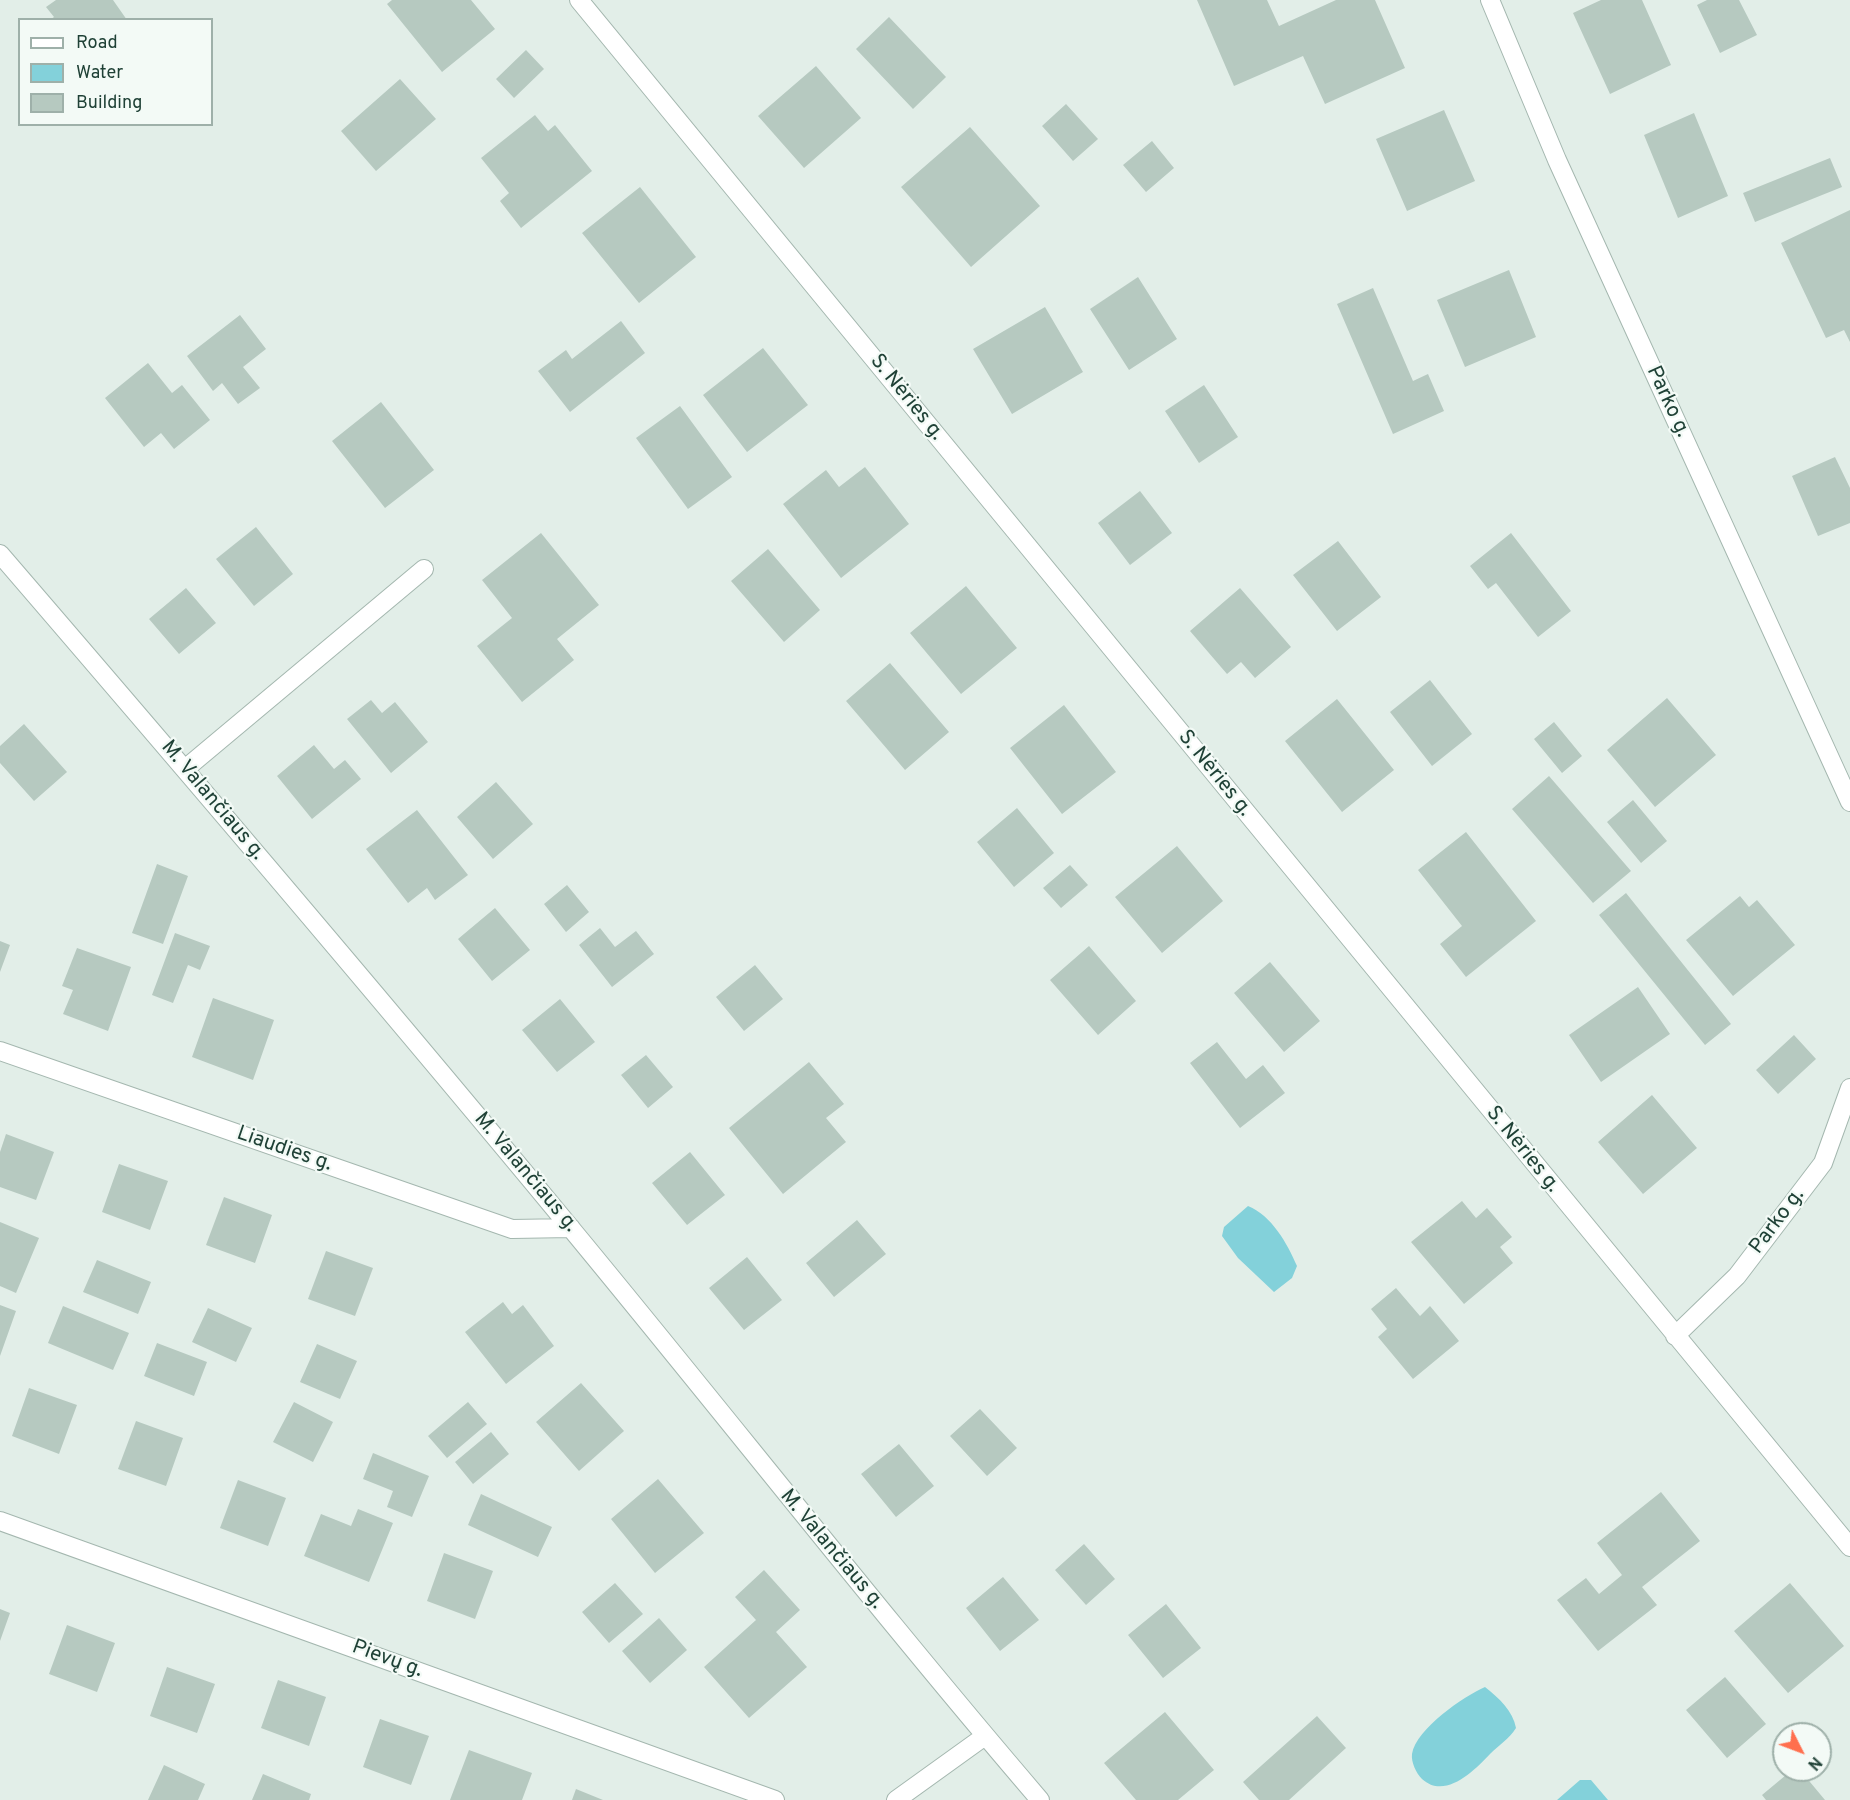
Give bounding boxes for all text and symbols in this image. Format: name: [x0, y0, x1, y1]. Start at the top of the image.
legend: [18, 18, 213, 126]
text: Road: [76, 32, 118, 55]
text: Water: [76, 62, 123, 85]
text: Building: [76, 92, 142, 115]
street label: S. Nėries g.: [863, 350, 949, 446]
street label: Parko g.: [1640, 362, 1694, 442]
street label: S. Nėries g.: [1171, 726, 1257, 822]
street label: M. Valančiaus g.: [155, 736, 269, 866]
street label: S. Nėries g.: [1479, 1102, 1565, 1198]
street label: M. Valančiaus g.: [468, 1108, 582, 1238]
street label: Liaudies g.: [233, 1122, 335, 1178]
street label: Parko g.: [1745, 1184, 1811, 1260]
street label: M. Valančiaus g.: [774, 1485, 888, 1615]
street label: Pievų g.: [348, 1636, 426, 1684]
north arrow: [1772, 1722, 1832, 1782]
text: N: [1803, 1752, 1825, 1774]

